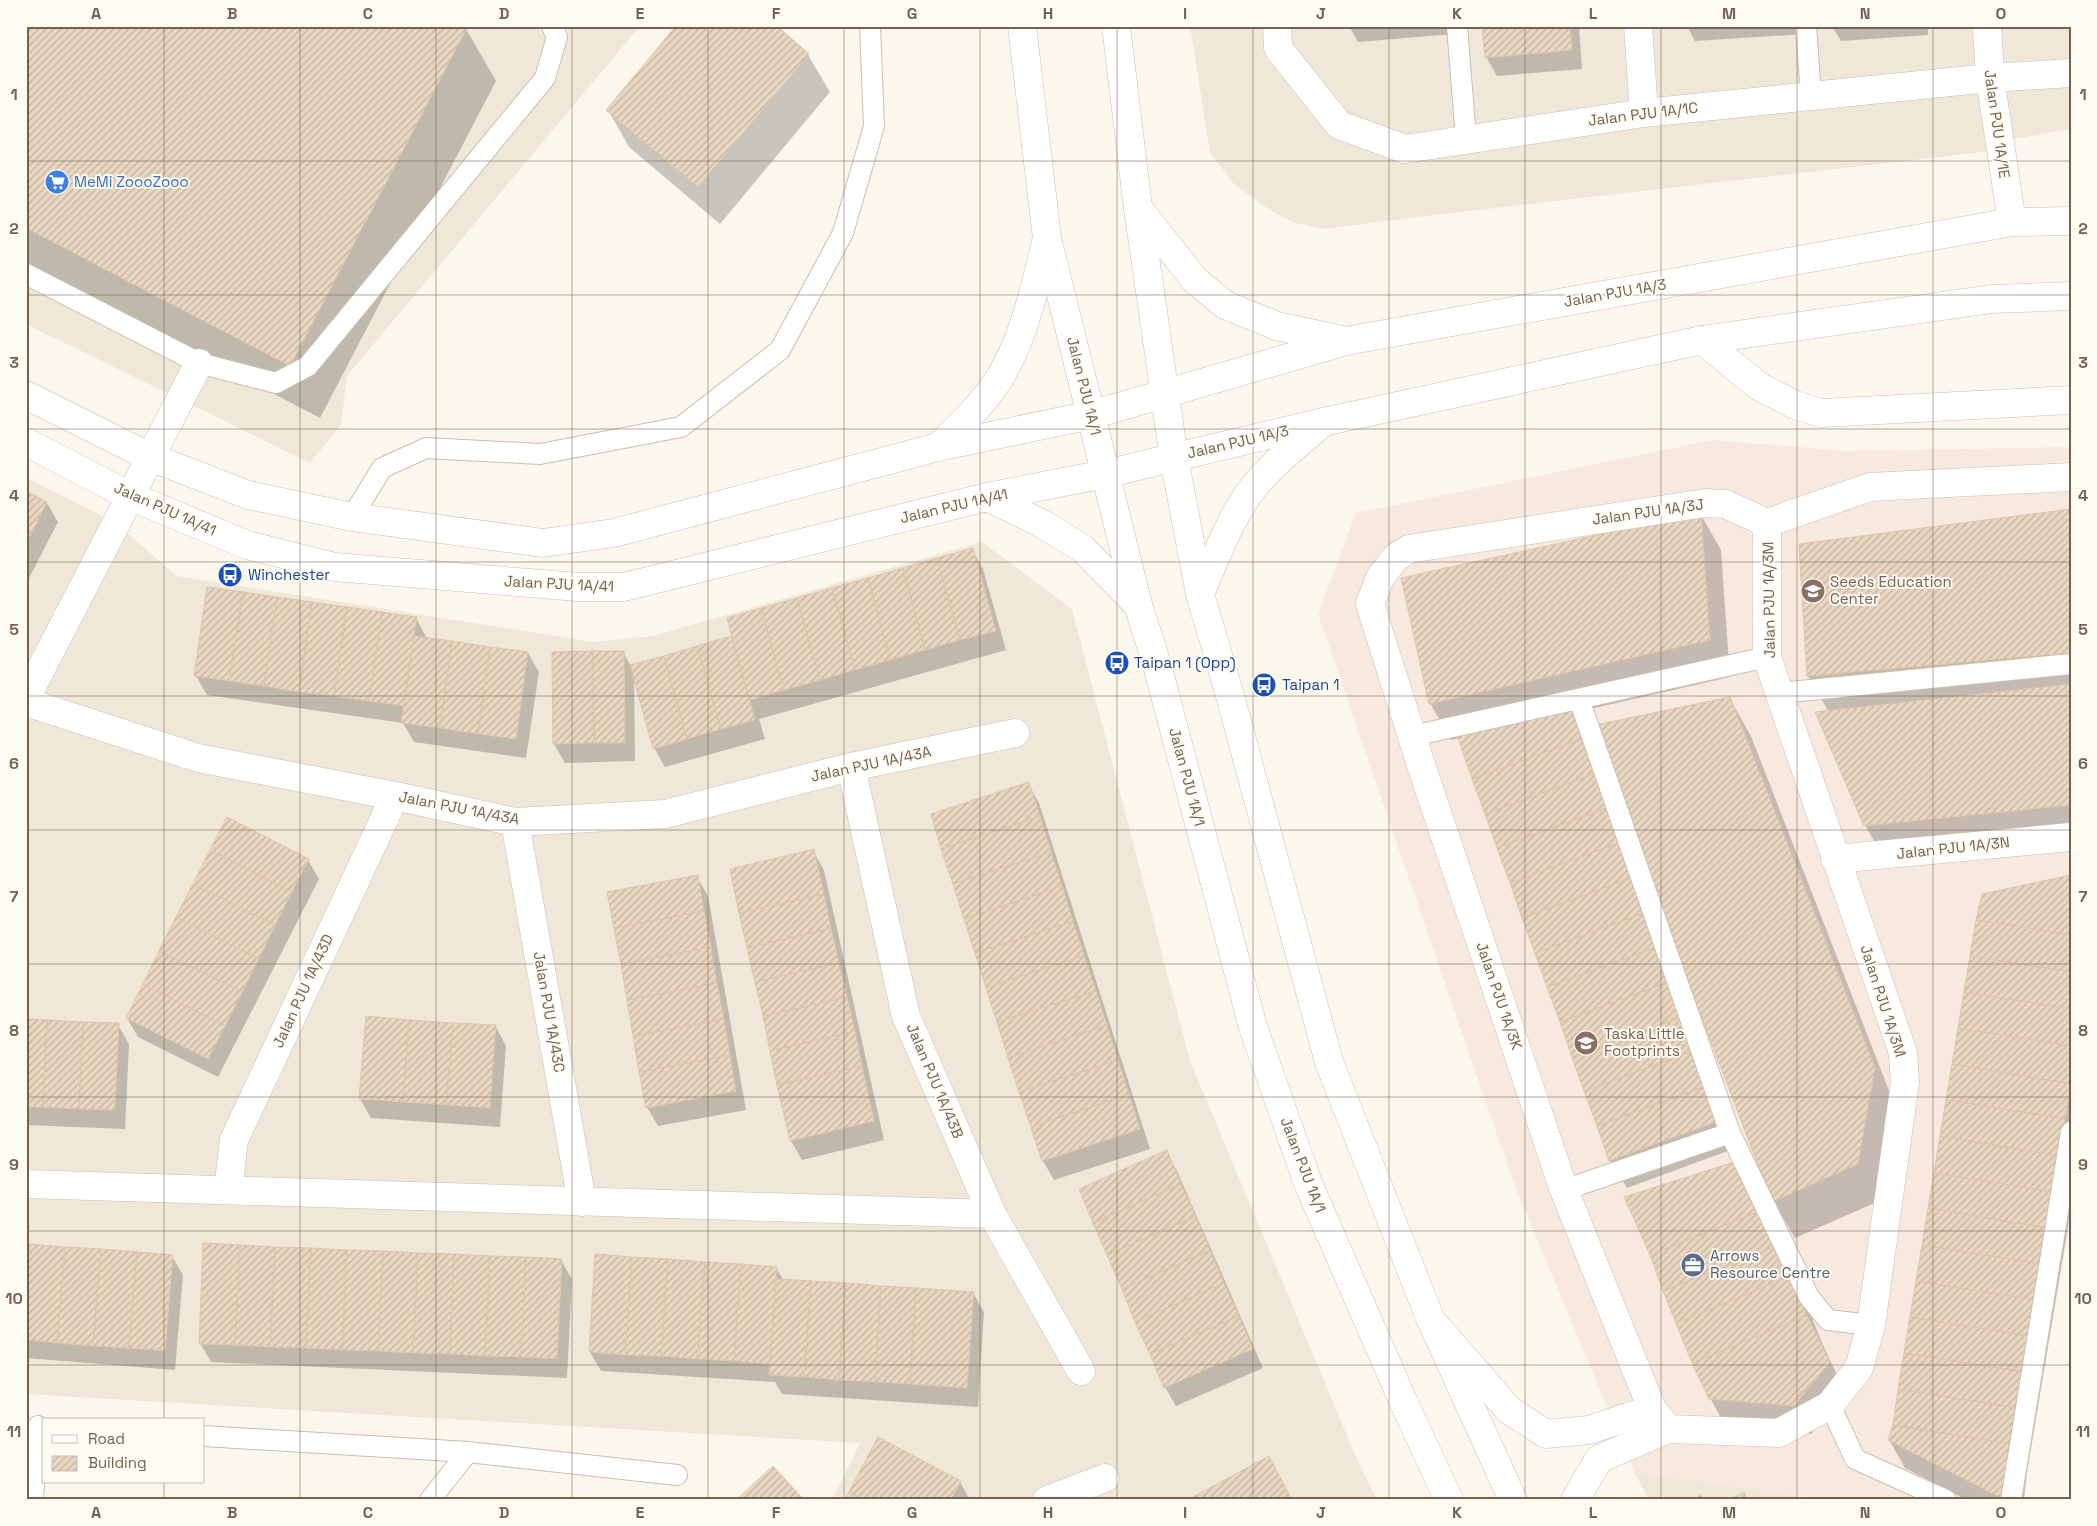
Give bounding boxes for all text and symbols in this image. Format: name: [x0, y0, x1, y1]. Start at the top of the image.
text: A: [91, 3, 101, 24]
text: B: [227, 3, 237, 24]
text: C: [363, 3, 373, 24]
text: D: [499, 3, 509, 24]
text: E: [636, 3, 645, 24]
text: F: [772, 3, 781, 24]
text: G: [907, 3, 917, 24]
text: H: [1043, 3, 1053, 24]
text: I: [1183, 3, 1187, 24]
text: J: [1316, 3, 1326, 24]
text: K: [1452, 3, 1462, 24]
text: L: [1589, 3, 1598, 24]
text: M: [1722, 3, 1736, 24]
text: N: [1860, 3, 1870, 24]
text: O: [1996, 3, 2007, 24]
street label: Jalan PJU 1A/1E: [1980, 68, 2015, 179]
text: 1: [10, 84, 18, 105]
text: 1: [2079, 84, 2087, 105]
street label: Jalan PJU 1A/1C: [1587, 97, 1699, 130]
supermarket icon: MeMi ZoooZooo: [44, 169, 70, 195]
place label: MeMi ZoooZooo: [74, 172, 189, 191]
text: 2: [9, 218, 19, 239]
text: 2: [2078, 218, 2088, 239]
street label: Jalan PJU 1A/3: [1562, 274, 1668, 311]
street label: Jalan PJU 1A/1: [1063, 335, 1106, 437]
text: 3: [9, 352, 19, 373]
text: 3: [2078, 352, 2088, 373]
street label: Jalan PJU 1A/3: [1185, 421, 1291, 462]
street label: Jalan PJU 1A/41: [111, 477, 219, 540]
street label: Jalan PJU 1A/41: [898, 484, 1010, 527]
text: 4: [9, 485, 19, 506]
text: 4: [2078, 485, 2088, 506]
street label: Jalan PJU 1A/3J: [1591, 494, 1705, 529]
street label: Jalan PJU 1A/3M: [1758, 541, 1779, 659]
bus stop icon: Winchester: [217, 562, 243, 588]
place label: Winchester: [248, 565, 330, 584]
street label: Jalan PJU 1A/41: [504, 571, 614, 596]
place label: Seeds Education Center: [1830, 572, 1952, 608]
school or university icon: Seeds Education Center: [1800, 578, 1826, 604]
text: 5: [9, 619, 19, 640]
text: 5: [2078, 619, 2088, 640]
bus stop icon: Taipan 1 (Opp): [1104, 650, 1130, 676]
place label: Taipan 1 (Opp): [1134, 653, 1236, 673]
bus stop icon: Taipan 1: [1251, 672, 1277, 698]
place label: Taipan 1: [1282, 675, 1339, 694]
street label: Jalan PJU 1A/1: [1165, 726, 1210, 828]
street label: Jalan PJU 1A/43A: [809, 741, 933, 786]
text: 6: [9, 753, 19, 774]
text: 6: [2078, 753, 2088, 774]
street label: Jalan PJU 1A/43A: [397, 786, 522, 829]
street label: Jalan PJU 1A/3N: [1895, 832, 2010, 863]
text: 7: [10, 886, 19, 907]
text: 7: [2079, 886, 2088, 907]
street label: Jalan PJU 1A/43D: [268, 931, 337, 1051]
street label: Jalan PJU 1A/3K: [1472, 939, 1527, 1052]
street label: Jalan PJU 1A/3M: [1856, 942, 1911, 1059]
street label: Jalan PJU 1A/43C: [529, 950, 570, 1074]
text: 8: [9, 1020, 19, 1041]
street label: Jalan PJU 1A/43B: [903, 1020, 968, 1141]
text: 8: [2078, 1020, 2088, 1041]
place label: Taska Little Footprints: [1604, 1024, 1685, 1060]
school or university icon: Taska Little Footprints: [1573, 1030, 1599, 1056]
street label: Jalan PJU 1A/1: [1277, 1114, 1330, 1215]
text: 9: [9, 1154, 19, 1175]
text: 9: [2078, 1154, 2088, 1175]
place label: Arrows Resource Centre: [1710, 1246, 1831, 1282]
office icon: Arrows Resource Centre: [1680, 1252, 1706, 1278]
text: 10: [5, 1288, 23, 1309]
text: 10: [2074, 1288, 2092, 1309]
legend: [42, 1418, 205, 1484]
text: 11: [7, 1421, 21, 1442]
text: 11: [2076, 1421, 2090, 1442]
text: Road: [88, 1429, 125, 1448]
text: Building: [88, 1453, 147, 1472]
text: A: [91, 1502, 101, 1523]
text: B: [227, 1502, 237, 1523]
text: C: [363, 1502, 373, 1523]
text: D: [499, 1502, 509, 1523]
text: E: [636, 1502, 645, 1523]
text: F: [772, 1502, 781, 1523]
text: G: [907, 1502, 917, 1523]
text: H: [1043, 1502, 1053, 1523]
text: I: [1183, 1502, 1187, 1523]
text: J: [1316, 1502, 1326, 1523]
text: K: [1452, 1502, 1462, 1523]
text: L: [1589, 1502, 1598, 1523]
text: M: [1722, 1502, 1736, 1523]
text: N: [1860, 1502, 1870, 1523]
text: O: [1996, 1502, 2007, 1523]

